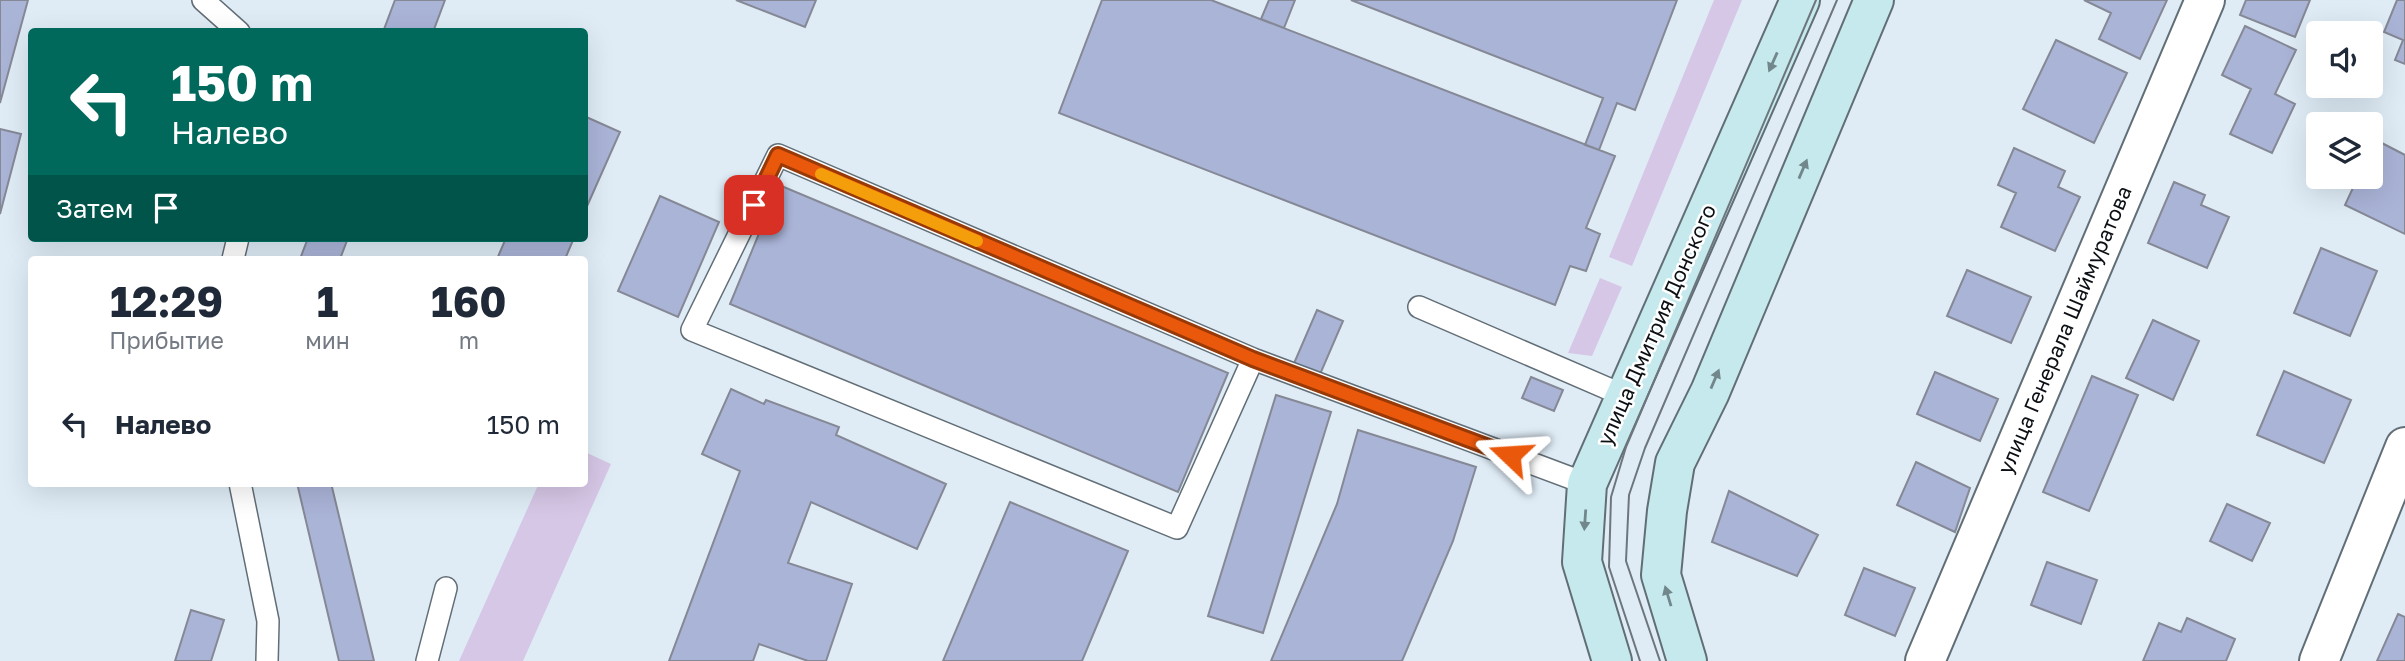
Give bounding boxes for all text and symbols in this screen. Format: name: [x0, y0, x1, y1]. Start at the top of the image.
map controls: [2306, 21, 2383, 189]
button: sound: [2306, 21, 2383, 98]
one-way arrow: [1767, 52, 1778, 73]
text: 150 m: [171, 53, 313, 112]
icon: left: [56, 56, 147, 147]
button: layers: [2306, 112, 2383, 189]
text: Налево: [171, 113, 288, 151]
one-way arrow: [1797, 159, 1809, 179]
pin: [724, 175, 784, 235]
street label: улица Генерала Шаймуратова: [1991, 182, 2137, 478]
icon: arrive: [735, 186, 773, 224]
icon: arrive: [147, 189, 185, 227]
text: Затем: [56, 193, 133, 224]
street label: улица Дмитрия Донского: [1591, 200, 1721, 449]
text: 12:29: [110, 276, 223, 326]
text: 1: [317, 276, 338, 326]
text: 160: [431, 276, 507, 326]
text: Прибытие: [109, 326, 224, 354]
text: мин: [305, 326, 350, 354]
text: m: [459, 326, 479, 354]
one-way arrow: [1710, 368, 1721, 389]
icon: left: [56, 405, 94, 443]
text: Налево: [115, 409, 211, 440]
text: 150 m: [487, 409, 560, 440]
position arrow: [1473, 418, 1547, 492]
one-way arrow: [1579, 510, 1590, 532]
one-way arrow: [1662, 585, 1672, 606]

